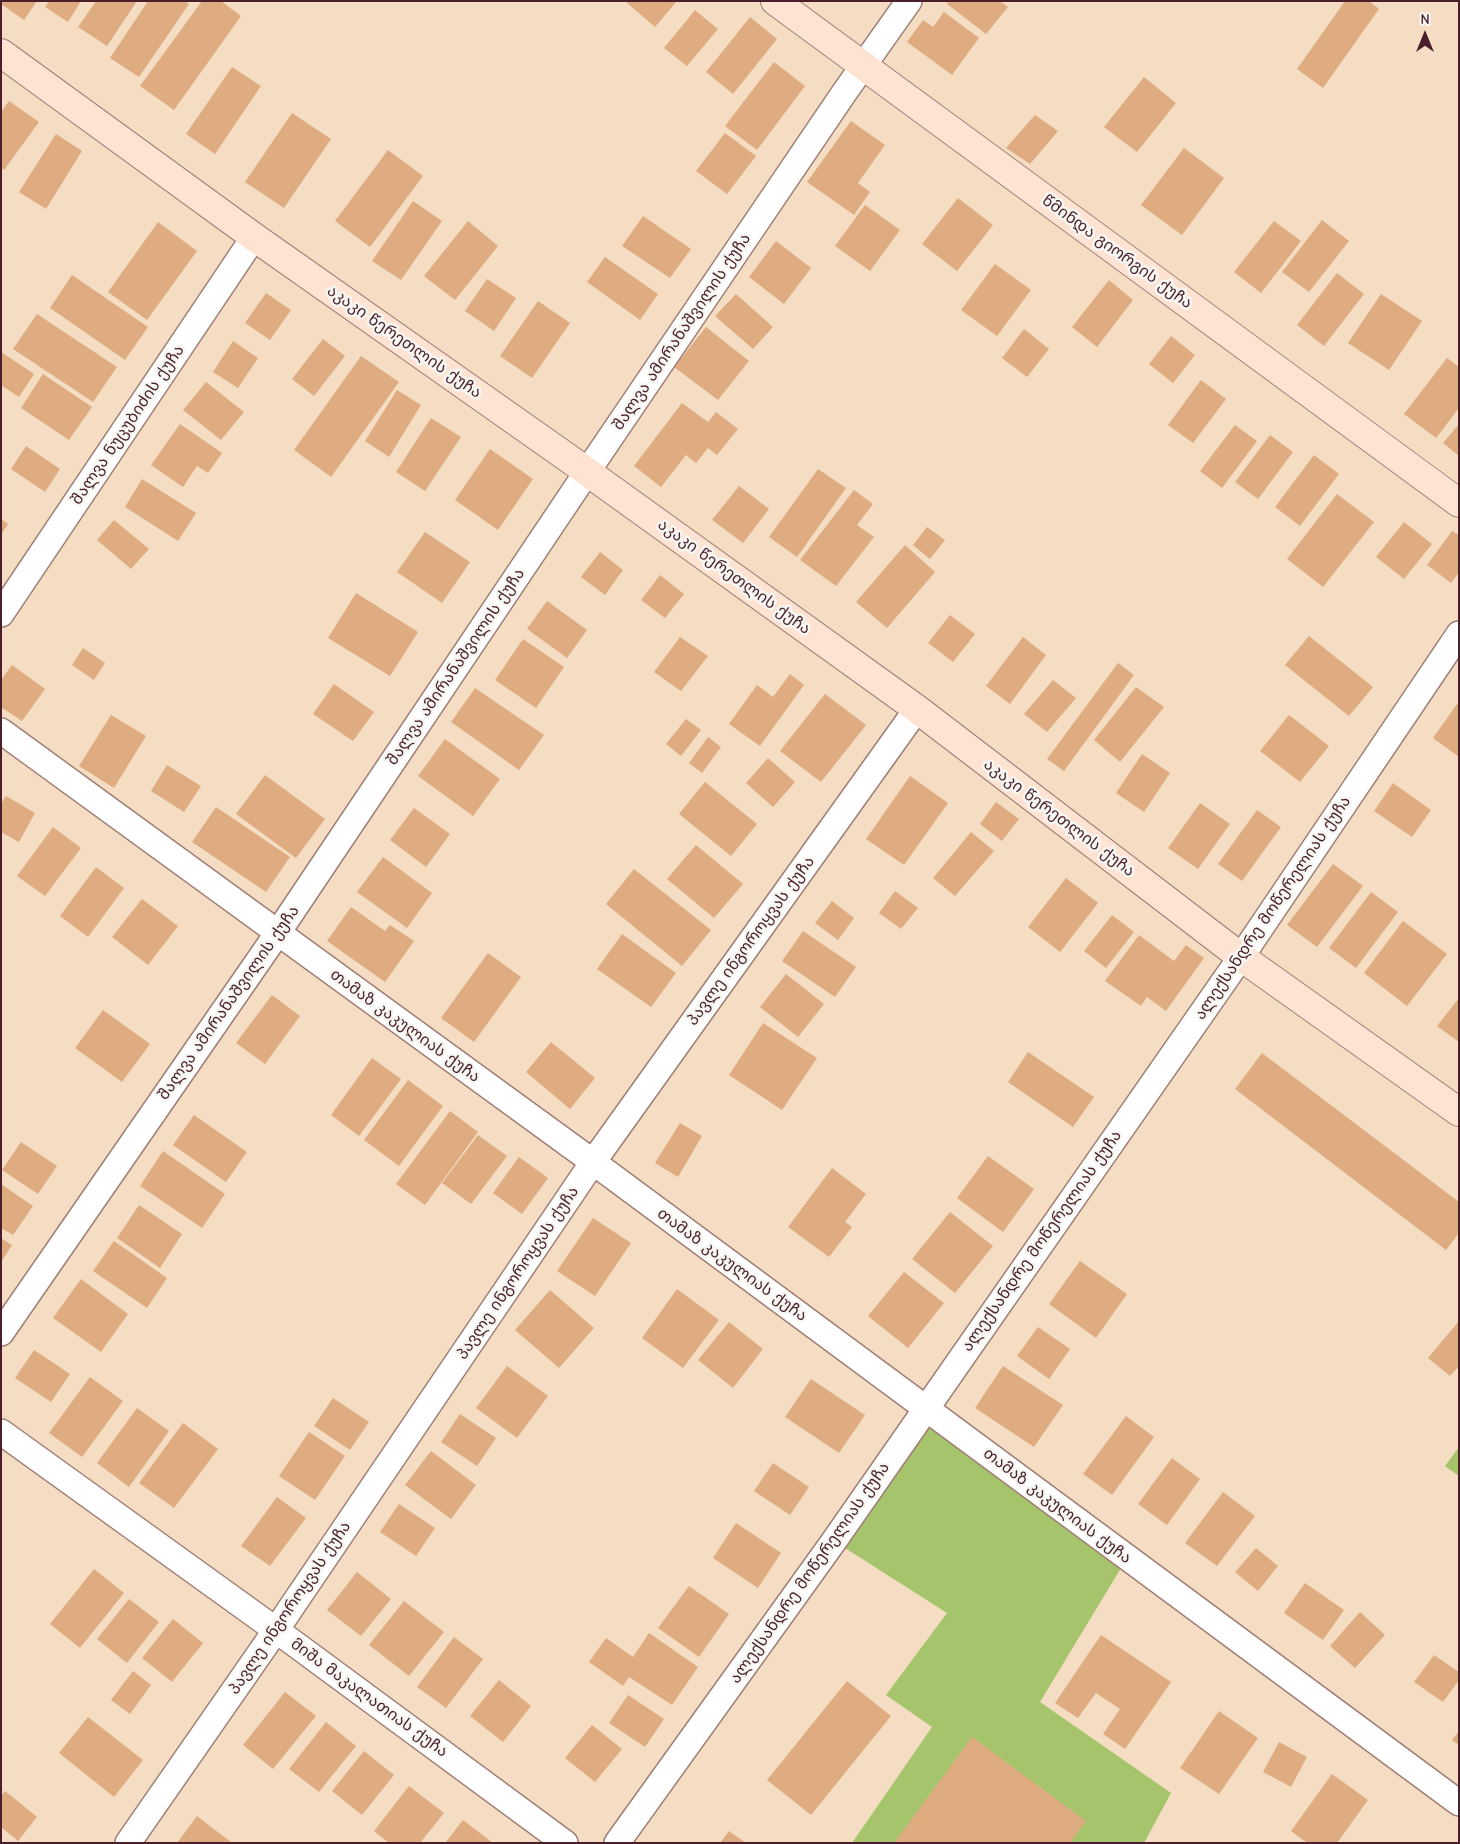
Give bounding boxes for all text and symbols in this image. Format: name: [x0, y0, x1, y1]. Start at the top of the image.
north arrow: [1400, 10, 1450, 60]
text: N: [1420, 11, 1430, 28]
street label: წმინდა გიორგის ქუჩა: [1038, 191, 1196, 313]
street label: შალვა ამირანაშვილის ქუჩა: [609, 230, 755, 434]
street label: აკაკი წერეთლის ქუჩა: [323, 281, 485, 403]
street label: შალვა ნუცუბიძის ქუჩა: [67, 342, 189, 508]
street label: აკაკი წერეთლის ქუჩა: [654, 515, 814, 639]
street label: შალვა ამირანაშვილის ქუჩა: [383, 565, 529, 769]
street label: აკაკი წერეთლის ქუჩა: [980, 755, 1138, 881]
street label: ალექსანდრე მოწერელიას ქუჩა: [1191, 792, 1355, 1024]
street label: პავლე ინგოროყვას ქუჩა: [683, 852, 819, 1030]
street label: შალვა ამირანაშვილის ქუჩა: [154, 902, 304, 1104]
street label: თამაზ კაკულიას ქუჩა: [326, 965, 484, 1087]
street label: ალექსანდრე მოწერელიას ქუჩა: [958, 1127, 1126, 1355]
street label: პავლე ინგოროყვას ქუჩა: [453, 1183, 583, 1363]
street label: თამაზ კაკულიას ქუჩა: [653, 1204, 811, 1326]
street label: თამაზ კაკულიას ქუჩა: [979, 1444, 1135, 1568]
street label: ალექსანდრე მოწერელიას ქუჩა: [726, 1459, 894, 1687]
street label: პავლე ინგოროყვას ქუჩა: [225, 1518, 355, 1698]
street label: მიშა მაკალათიას ქუჩა: [287, 1634, 451, 1762]

